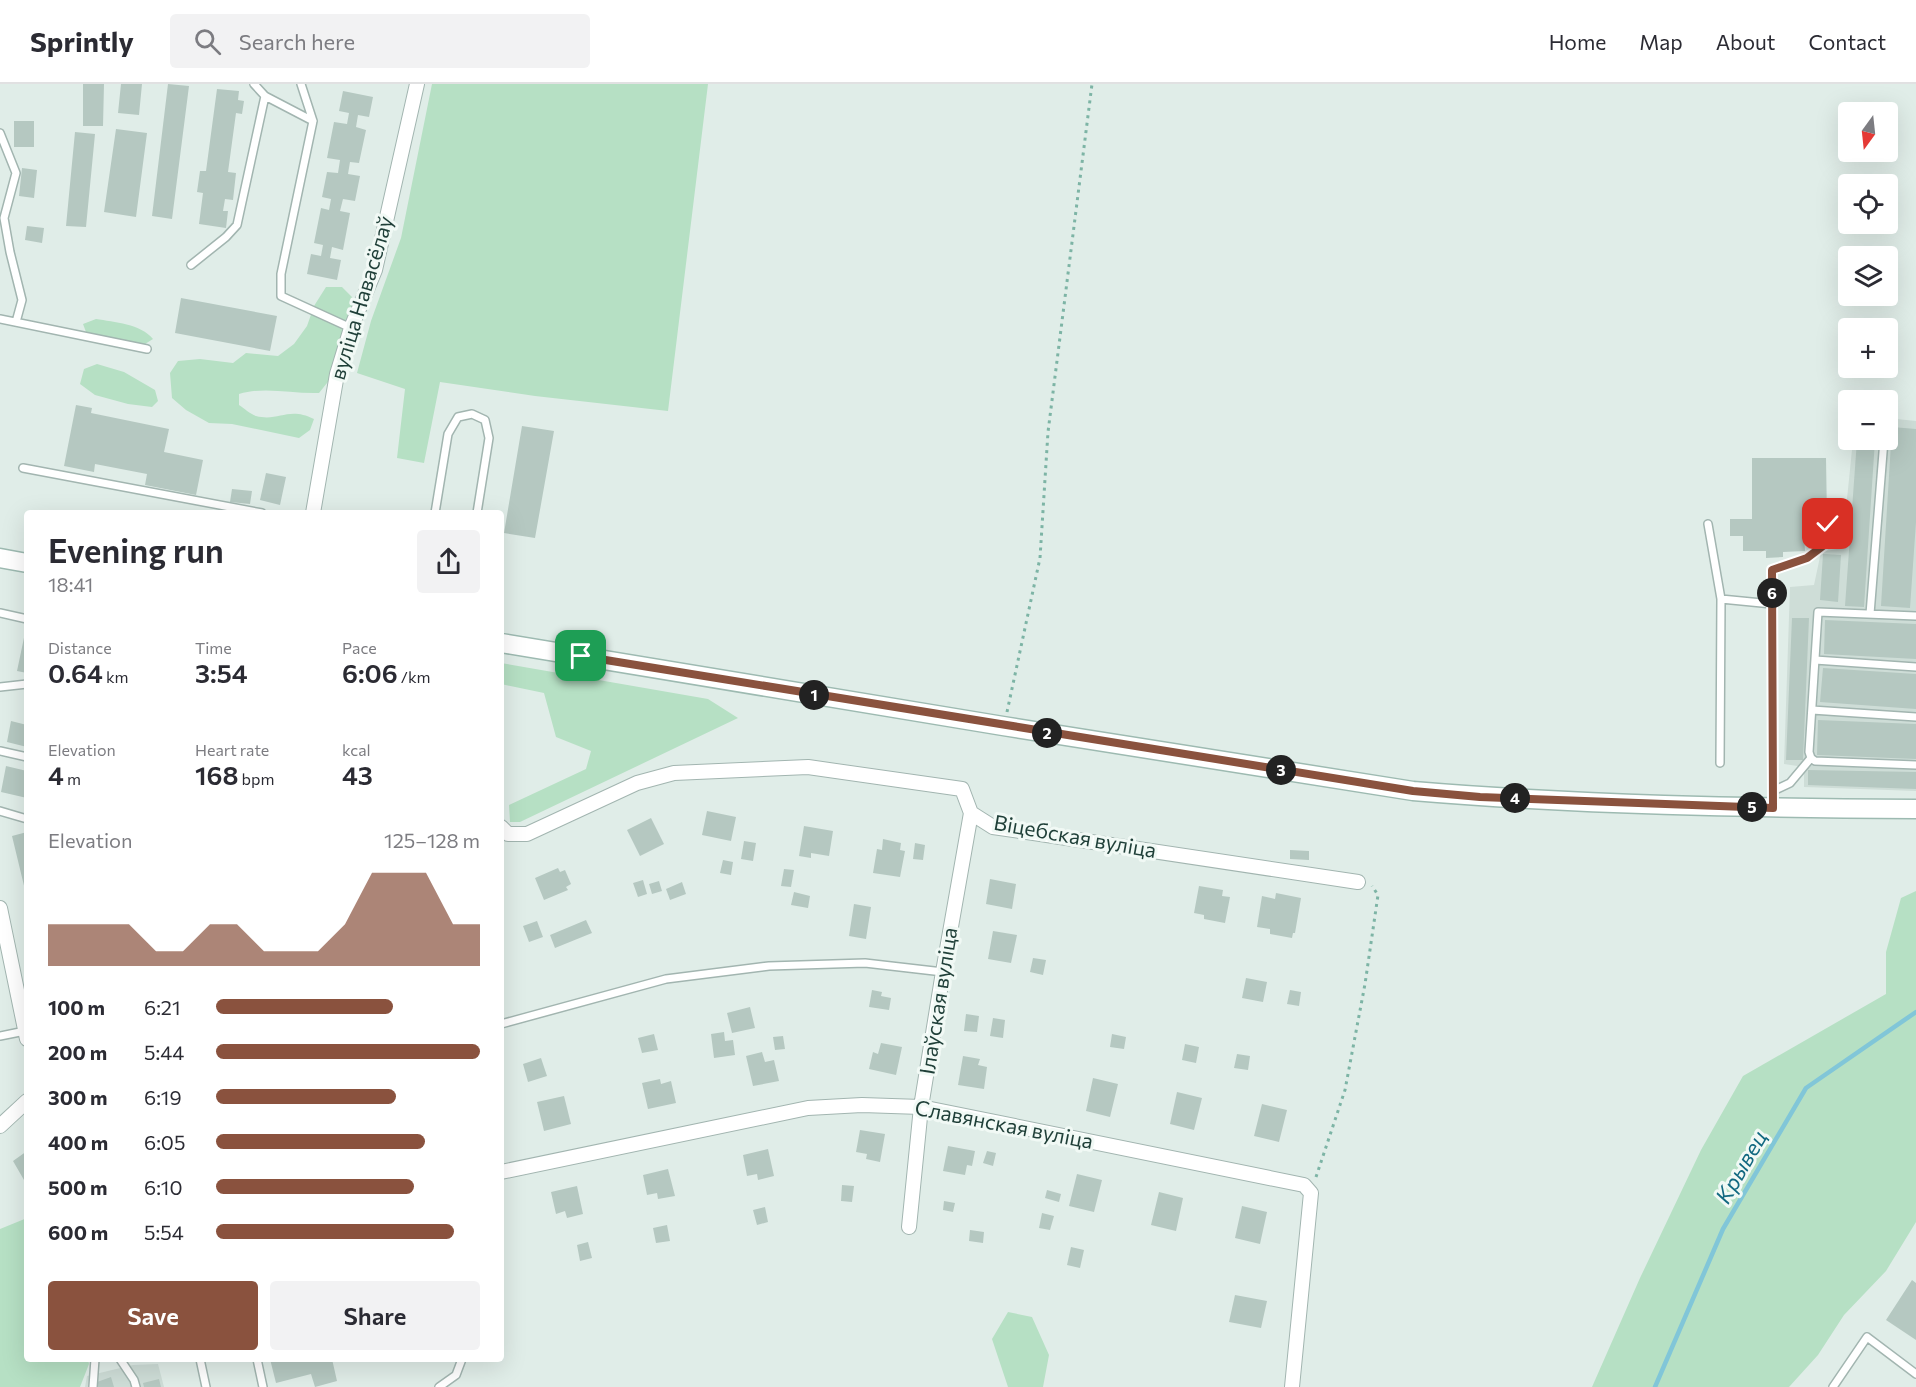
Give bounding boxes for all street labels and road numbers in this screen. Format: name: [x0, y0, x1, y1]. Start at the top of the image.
street label: вуліца Навасёлаў: [324, 213, 397, 382]
street label: Віцебская вуліца: [992, 809, 1158, 862]
street label: Ілаўская вуліца: [914, 925, 961, 1076]
street label: Славянская вуліца: [913, 1094, 1096, 1153]

